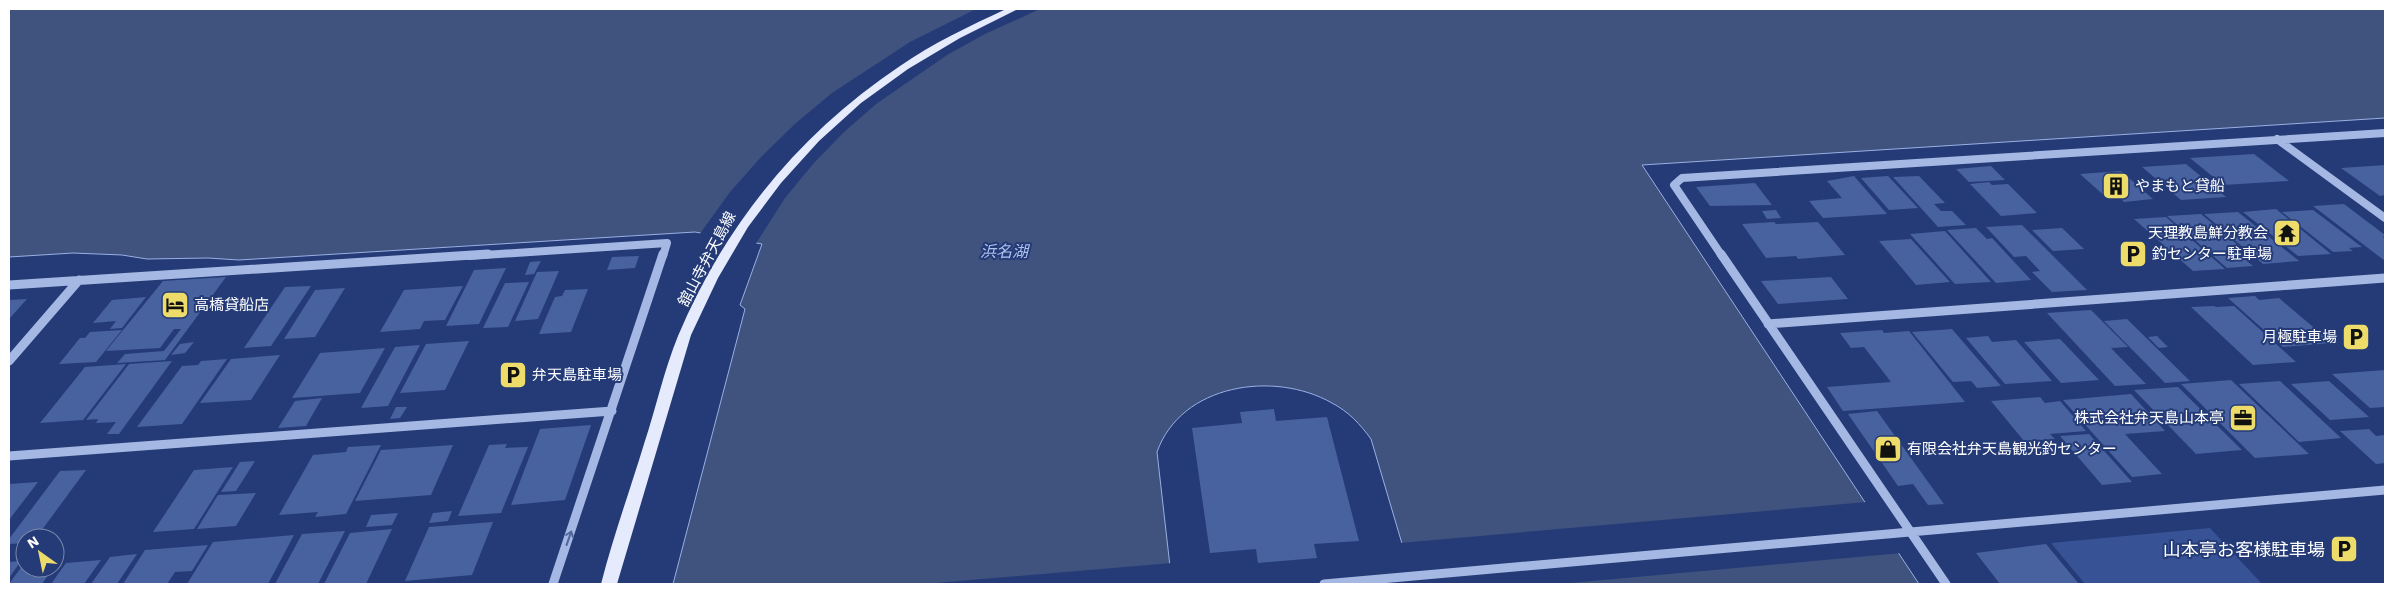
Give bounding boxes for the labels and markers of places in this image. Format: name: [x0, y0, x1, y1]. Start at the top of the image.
building icon: やまもと貸船: [2101, 171, 2131, 201]
place label: やまもと貸船: [2135, 177, 2225, 195]
temple icon: 天理教島鮮分教会: [2272, 218, 2302, 248]
place label: 天理教島鮮分教会: [2148, 224, 2268, 242]
parking icon: 釣センター駐車場: [2118, 239, 2148, 269]
place label: 釣センター駐車場: [2152, 245, 2272, 263]
hotel icon: 高橋貸船店: [160, 290, 190, 320]
place label: 高橋貸船店: [194, 296, 269, 314]
parking icon: 月極駐車場: [2341, 322, 2371, 352]
place label: 月極駐車場: [2262, 328, 2337, 346]
parking icon: 弁天島駐車場: [498, 360, 528, 390]
place label: 弁天島駐車場: [532, 366, 622, 384]
office icon: 株式会社弁天島山本亭: [2228, 403, 2258, 433]
place label: 株式会社弁天島山本亭: [2074, 409, 2224, 427]
shop icon: 有限会社弁天島観光釣センター: [1873, 434, 1903, 464]
place label: 有限会社弁天島観光釣センター: [1907, 440, 2117, 458]
parking icon: 山本亭お客様駐車場: [2329, 534, 2359, 564]
place label: 山本亭お客様駐車場: [2163, 539, 2325, 560]

